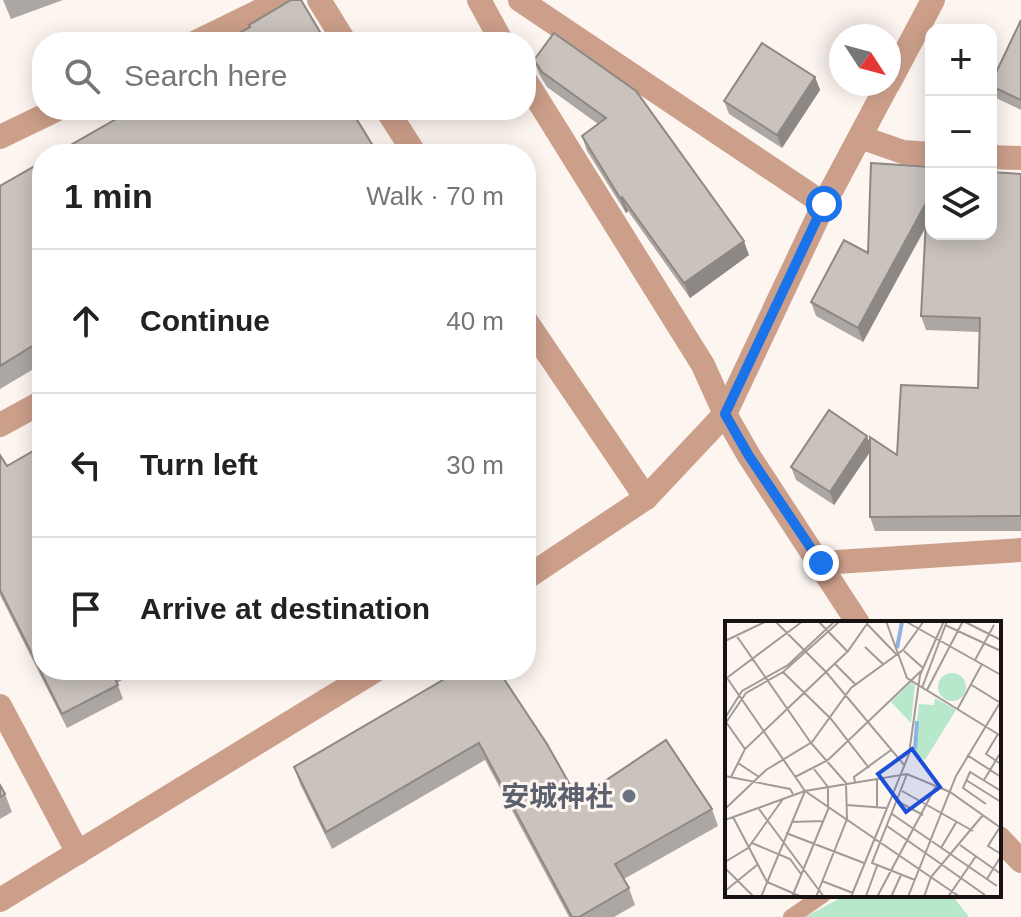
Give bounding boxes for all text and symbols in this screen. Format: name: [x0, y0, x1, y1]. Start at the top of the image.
north arrow: [829, 24, 901, 96]
map controls: [925, 24, 997, 240]
button: +: [925, 24, 997, 96]
search box: [32, 32, 536, 120]
icon: search: [60, 54, 104, 98]
text: Search here: [124, 59, 287, 92]
button: −: [925, 96, 997, 168]
button: layers: [925, 168, 997, 240]
text: 1 min: [64, 177, 153, 215]
text: Walk · 70 m: [366, 181, 504, 211]
route start: [806, 186, 842, 222]
icon: ahead: [64, 299, 108, 343]
text: Continue: [140, 304, 270, 337]
text: 40 m: [446, 306, 504, 336]
icon: left: [64, 443, 108, 487]
text: Turn left: [140, 448, 258, 481]
text: 30 m: [446, 450, 504, 480]
route end: [803, 545, 839, 581]
icon: arrive: [64, 587, 108, 631]
text: Arrive at destination: [140, 592, 430, 625]
inset map: [725, 621, 1001, 897]
place label: 安城神社: [501, 781, 613, 812]
marker: 安城神社: [620, 787, 638, 805]

